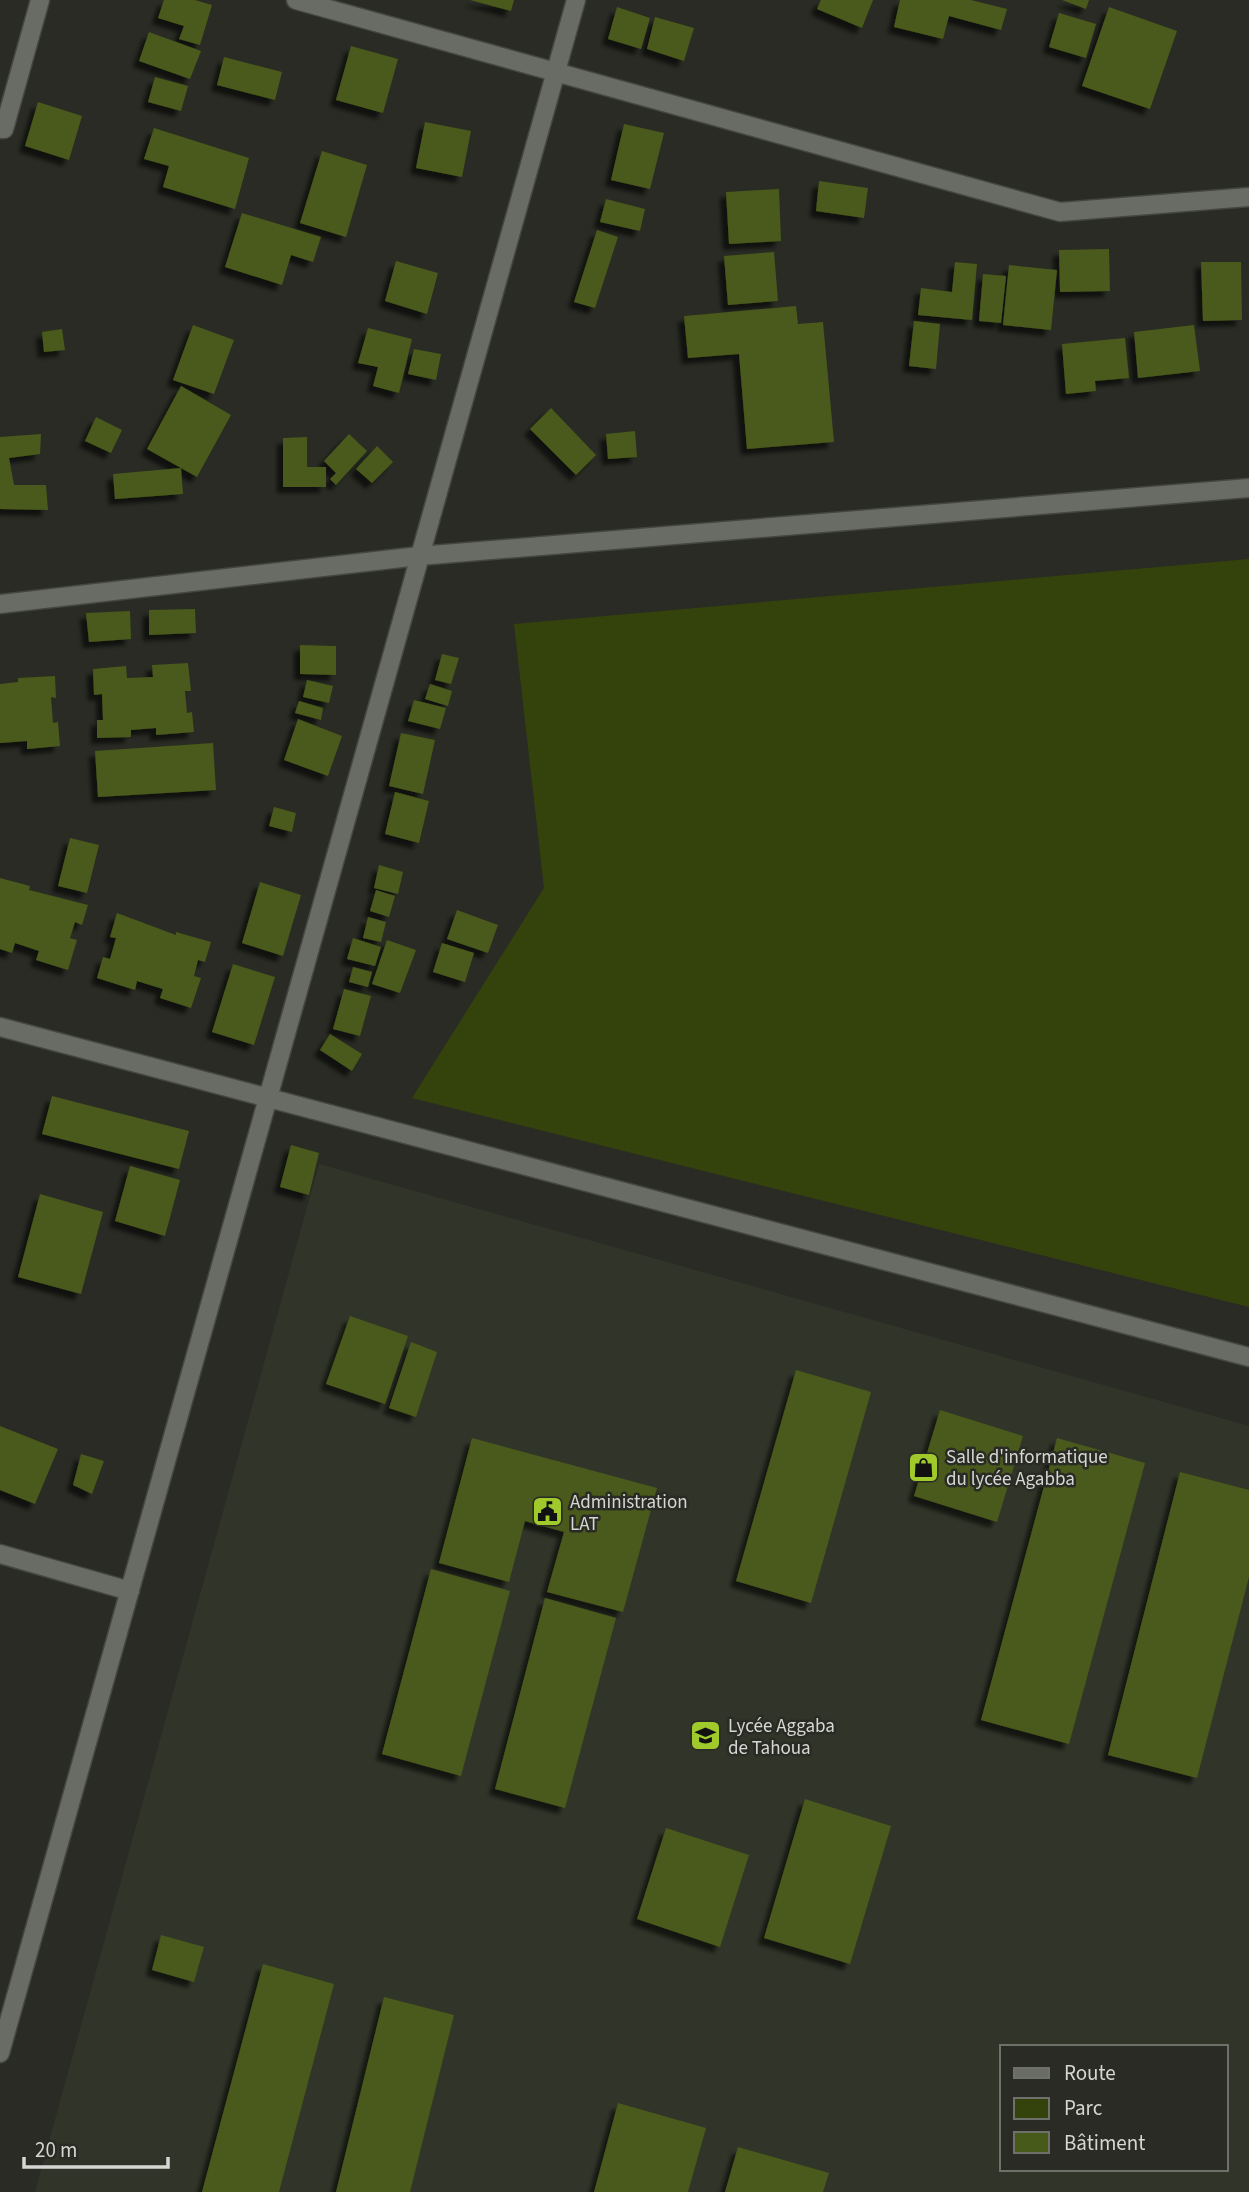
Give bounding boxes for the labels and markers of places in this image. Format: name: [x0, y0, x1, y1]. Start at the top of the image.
place label: Salle d'informatique du lycée Agabba: [946, 1444, 1108, 1493]
shop icon: Salle d'informatique du lycée Agabba: [906, 1450, 940, 1484]
place label: Administration LAT: [570, 1489, 688, 1538]
public building icon: Administration LAT: [530, 1495, 564, 1529]
place label: Lycée Aggaba de Tahoua: [728, 1713, 835, 1762]
school or university icon: Lycée Aggaba de Tahoua: [688, 1719, 722, 1753]

